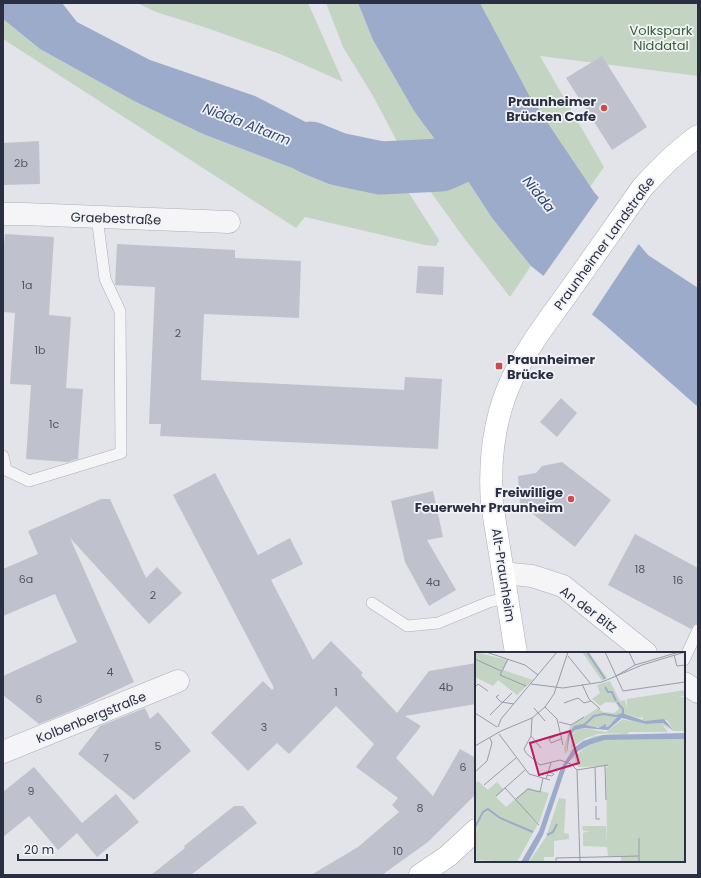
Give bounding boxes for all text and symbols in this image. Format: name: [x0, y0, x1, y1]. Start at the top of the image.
park label: Volkspark Niddatal: [630, 21, 693, 55]
place label: Praunheimer Brücken Cafe: [506, 92, 596, 126]
water label: Nidda Altarm: [200, 98, 294, 150]
marker: Praunheimer Brücken Cafe: [599, 103, 609, 113]
house number: 2b: [14, 155, 28, 171]
water label: Nidda: [518, 172, 560, 217]
street label: Praunheimer Landstraße: [549, 173, 659, 314]
street label: Graebestraße: [70, 207, 162, 230]
house number: 1a: [22, 277, 32, 293]
house number: 2: [175, 325, 181, 341]
house number: 1b: [35, 342, 45, 358]
place label: Praunheimer Brücke: [507, 350, 595, 384]
marker: Praunheimer Brücke: [494, 361, 504, 371]
house number: 1c: [49, 416, 59, 432]
place label: Freiwillige Feuerwehr Praunheim: [415, 483, 563, 517]
marker: Freiwillige Feuerwehr Praunheim: [566, 494, 576, 504]
street label: Alt-Praunheim: [487, 527, 520, 623]
house number: 18: [635, 561, 645, 577]
house number: 6a: [19, 571, 33, 587]
house number: 16: [673, 572, 683, 588]
house number: 4a: [426, 574, 440, 590]
street label: An der Bitz: [556, 581, 621, 637]
house number: 2: [150, 587, 156, 603]
inset map: [475, 652, 685, 862]
house number: 4: [107, 664, 114, 680]
house number: 4b: [439, 679, 453, 695]
house number: 1: [334, 684, 338, 700]
street label: Kolbenbergstraße: [33, 687, 149, 748]
house number: 6: [36, 691, 43, 707]
house number: 3: [261, 719, 267, 735]
house number: 5: [155, 738, 162, 754]
house number: 7: [103, 750, 109, 766]
house number: 6: [460, 759, 467, 775]
house number: 9: [28, 783, 35, 799]
house number: 8: [417, 800, 424, 816]
scale bar: [18, 836, 107, 862]
text: 20 m: [24, 841, 54, 858]
house number: 10: [393, 843, 403, 859]

